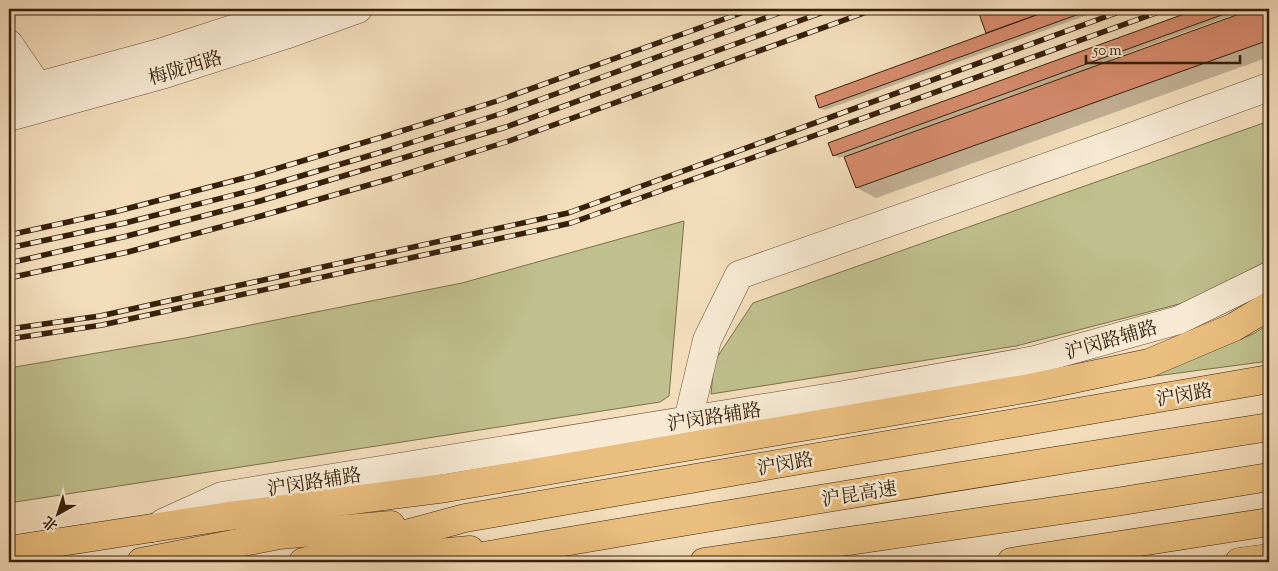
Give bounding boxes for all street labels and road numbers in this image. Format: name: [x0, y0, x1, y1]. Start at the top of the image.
street label: 梅陇西路: [145, 45, 226, 93]
street label: 沪闵路辅路: [1062, 315, 1161, 367]
street label: 沪闵路: [1154, 378, 1215, 415]
street label: 沪闵路辅路: [665, 398, 763, 439]
street label: 沪闵路: [755, 447, 816, 484]
street label: 沪闵路辅路: [265, 463, 363, 504]
street label: 沪昆高速: [820, 476, 899, 515]

